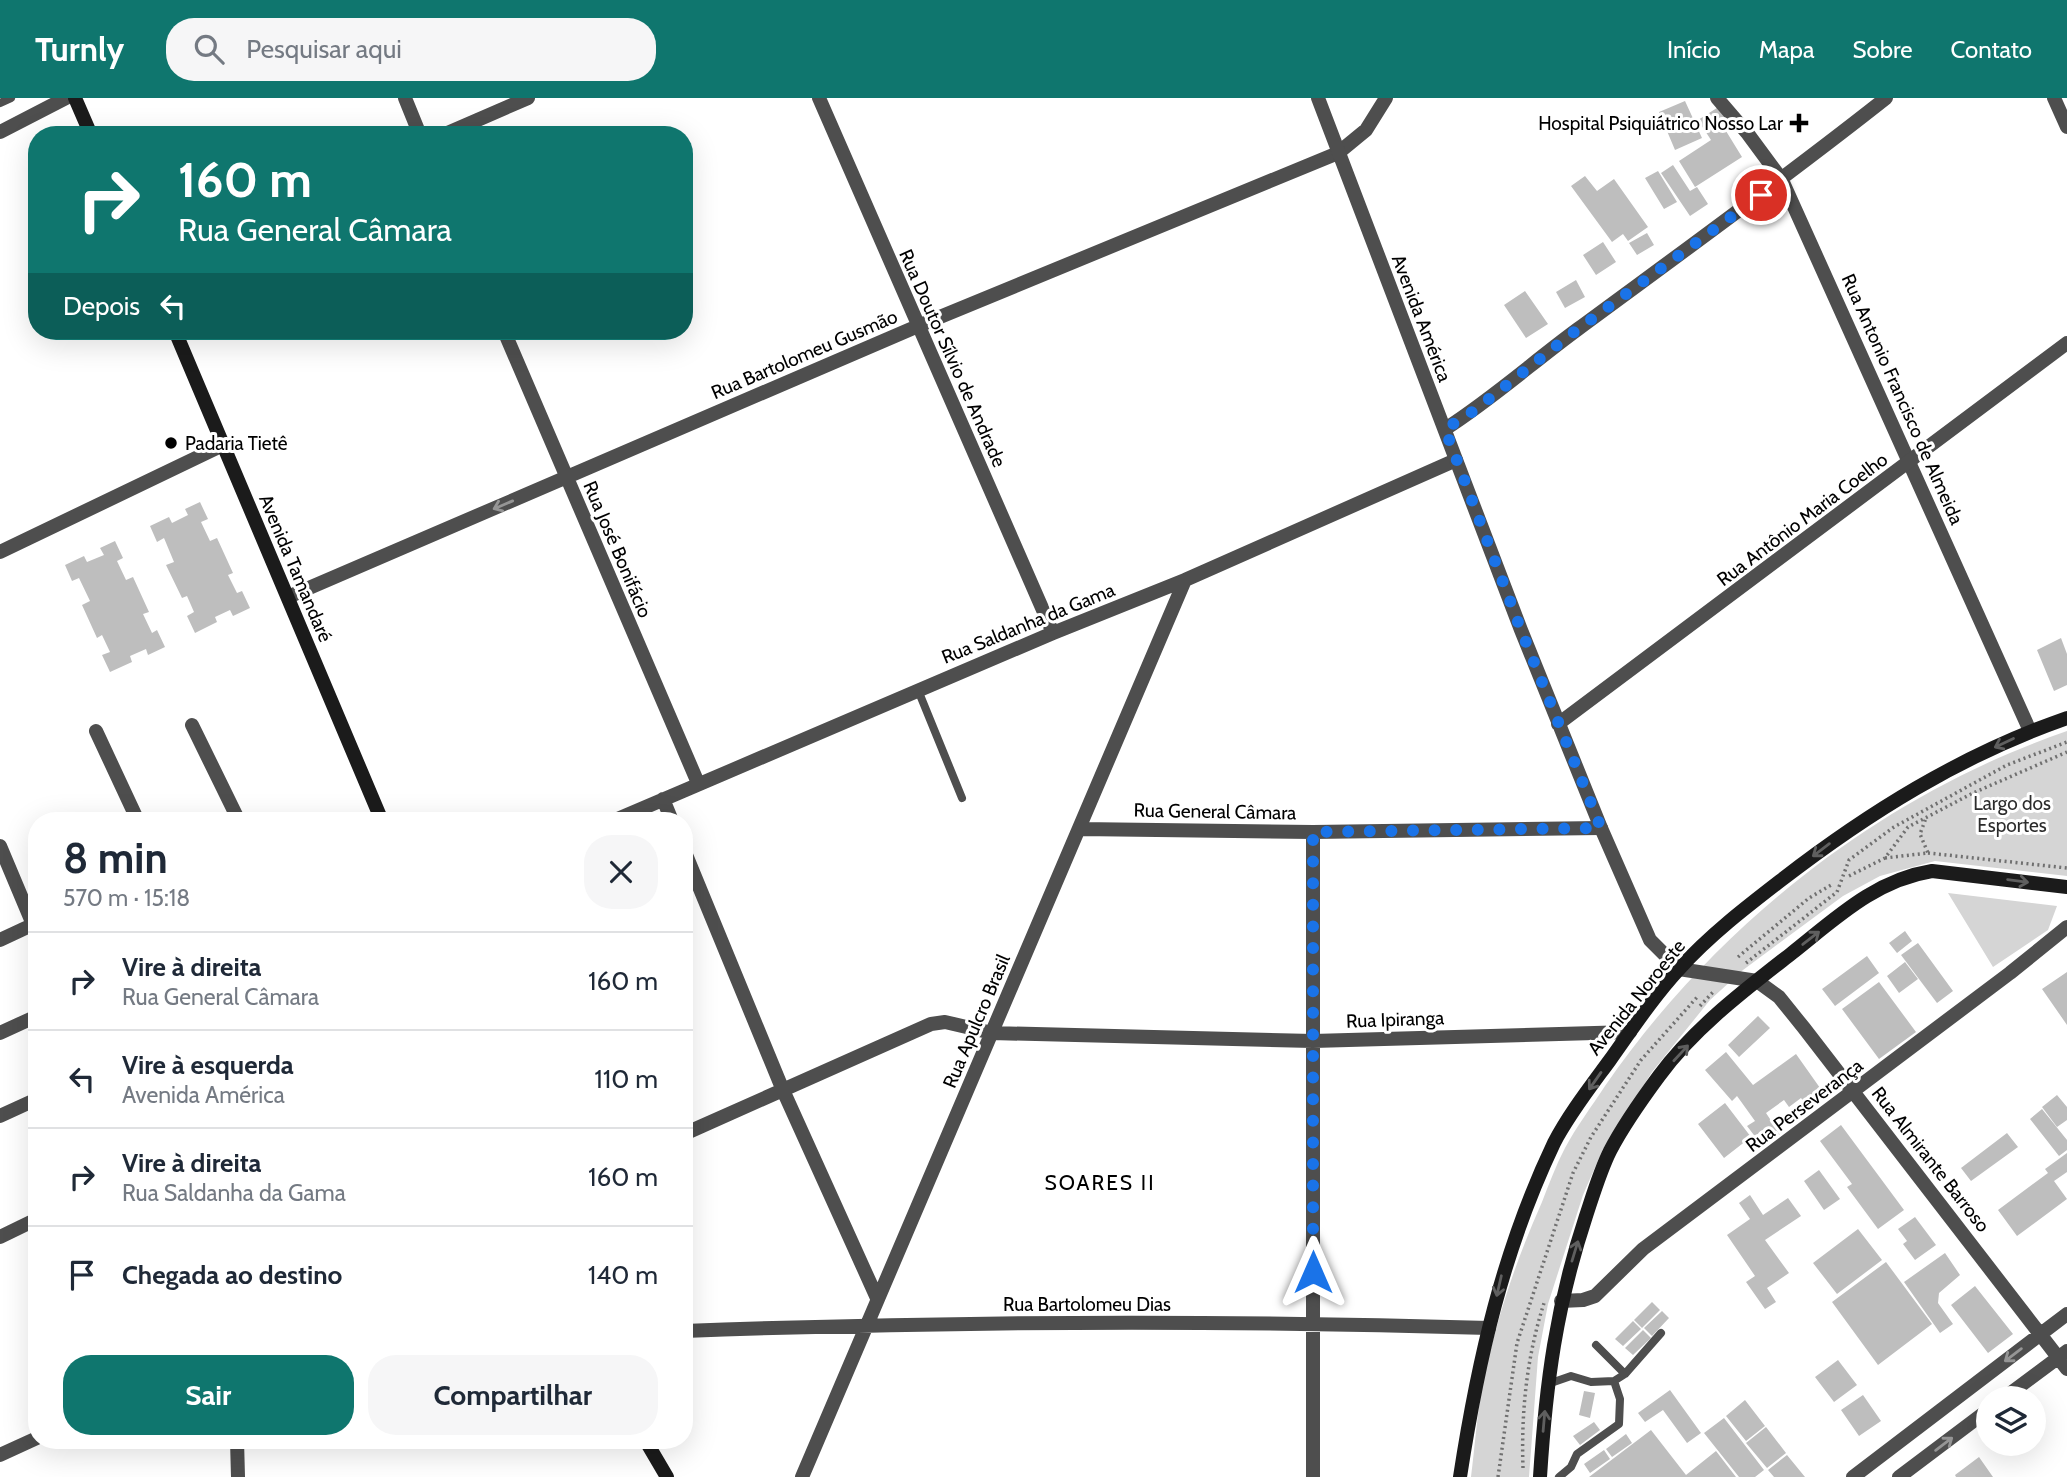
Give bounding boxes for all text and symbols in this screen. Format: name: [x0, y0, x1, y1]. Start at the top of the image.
search box: [166, 18, 656, 81]
text: Turnly: [35, 29, 124, 69]
icon: search: [190, 30, 228, 68]
text: Pesquisar aqui: [246, 33, 402, 65]
text: Início: [1667, 35, 1721, 64]
text: Mapa: [1759, 35, 1814, 64]
text: Sobre: [1852, 35, 1913, 64]
text: Contato: [1951, 35, 2032, 64]
place label: Hospital Psiquiátrico Nosso Lar: [1538, 112, 1783, 135]
marker: Hospital Psiquiátrico Nosso Lar: [1789, 113, 1809, 133]
text: 160 m: [178, 150, 312, 209]
icon: right: [63, 154, 154, 245]
pin: [1731, 165, 1791, 225]
icon: arrive: [1742, 176, 1780, 214]
text: Rua General Câmara: [178, 210, 452, 249]
street label: Rua Doutor Sílvio de Andrade: [894, 246, 1011, 471]
street label: Avenida América: [1387, 251, 1456, 385]
street label: Rua Antonio Francisco de Almeida: [1837, 270, 1968, 528]
icon: left: [154, 287, 192, 325]
text: Depois: [63, 290, 140, 322]
street label: Rua Bartolomeu Gusmão: [708, 305, 901, 404]
place label: Padaria Tietê: [185, 432, 288, 455]
marker: Padaria Tietê: [163, 435, 179, 451]
street label: Rua Antônio Maria Coelho: [1712, 448, 1892, 591]
street label: Rua José Bonifácio: [578, 477, 657, 621]
street label: Avenida Tamandaré: [254, 491, 337, 646]
one-way arrow: [493, 499, 515, 512]
street label: Rua Saldanha da Gama: [938, 578, 1118, 669]
one-way arrow: [1994, 737, 2015, 750]
park label: Largo dos Esportes: [1973, 792, 2051, 837]
street label: Rua General Câmara: [1133, 799, 1297, 824]
text: 8 min: [63, 832, 168, 884]
button: close: [584, 835, 658, 909]
one-way arrow: [1812, 842, 1830, 857]
one-way arrow: [2006, 874, 2029, 887]
text: 570 m · 15:18: [63, 884, 190, 912]
one-way arrow: [1801, 931, 1819, 946]
street label: Avenida Noroeste: [1583, 935, 1690, 1060]
street label: Rua Apulcro Brasil: [938, 950, 1015, 1091]
text: Vire à direita: [122, 951, 262, 983]
icon: right: [63, 962, 101, 1000]
text: 160 m: [588, 965, 658, 997]
text: Rua General Câmara: [122, 983, 319, 1011]
street label: Rua Ipiranga: [1346, 1006, 1444, 1033]
one-way arrow: [1672, 1044, 1689, 1061]
text: Vire à esquerda: [122, 1049, 294, 1081]
street label: Rua Perseverança: [1741, 1054, 1867, 1157]
icon: left: [63, 1060, 101, 1098]
text: 110 m: [594, 1063, 658, 1095]
one-way arrow: [1588, 1071, 1602, 1090]
text: Avenida América: [122, 1081, 285, 1109]
street label: Rua Almirante Barroso: [1867, 1082, 1994, 1237]
text: Vire à direita: [122, 1147, 262, 1179]
icon: right: [63, 1158, 101, 1196]
text: 160 m: [588, 1161, 658, 1193]
district label: SOARES II: [1044, 1170, 1156, 1195]
text: Rua Saldanha da Gama: [122, 1179, 346, 1207]
position arrow: [1276, 1235, 1350, 1309]
one-way arrow: [1569, 1240, 1582, 1262]
icon: arrive: [63, 1256, 101, 1294]
text: Chegada ao destino: [122, 1259, 342, 1291]
text: 140 m: [588, 1259, 658, 1291]
one-way arrow: [1492, 1274, 1505, 1297]
street label: Rua Bartolomeu Dias: [1003, 1293, 1171, 1316]
one-way arrow: [2004, 1348, 2022, 1363]
button: Sair: [63, 1355, 354, 1435]
button: Compartilhar: [368, 1355, 658, 1435]
map controls: [1976, 1386, 2046, 1456]
button: layers: [1976, 1386, 2046, 1456]
one-way arrow: [1538, 1410, 1551, 1433]
one-way arrow: [1934, 1436, 1952, 1451]

